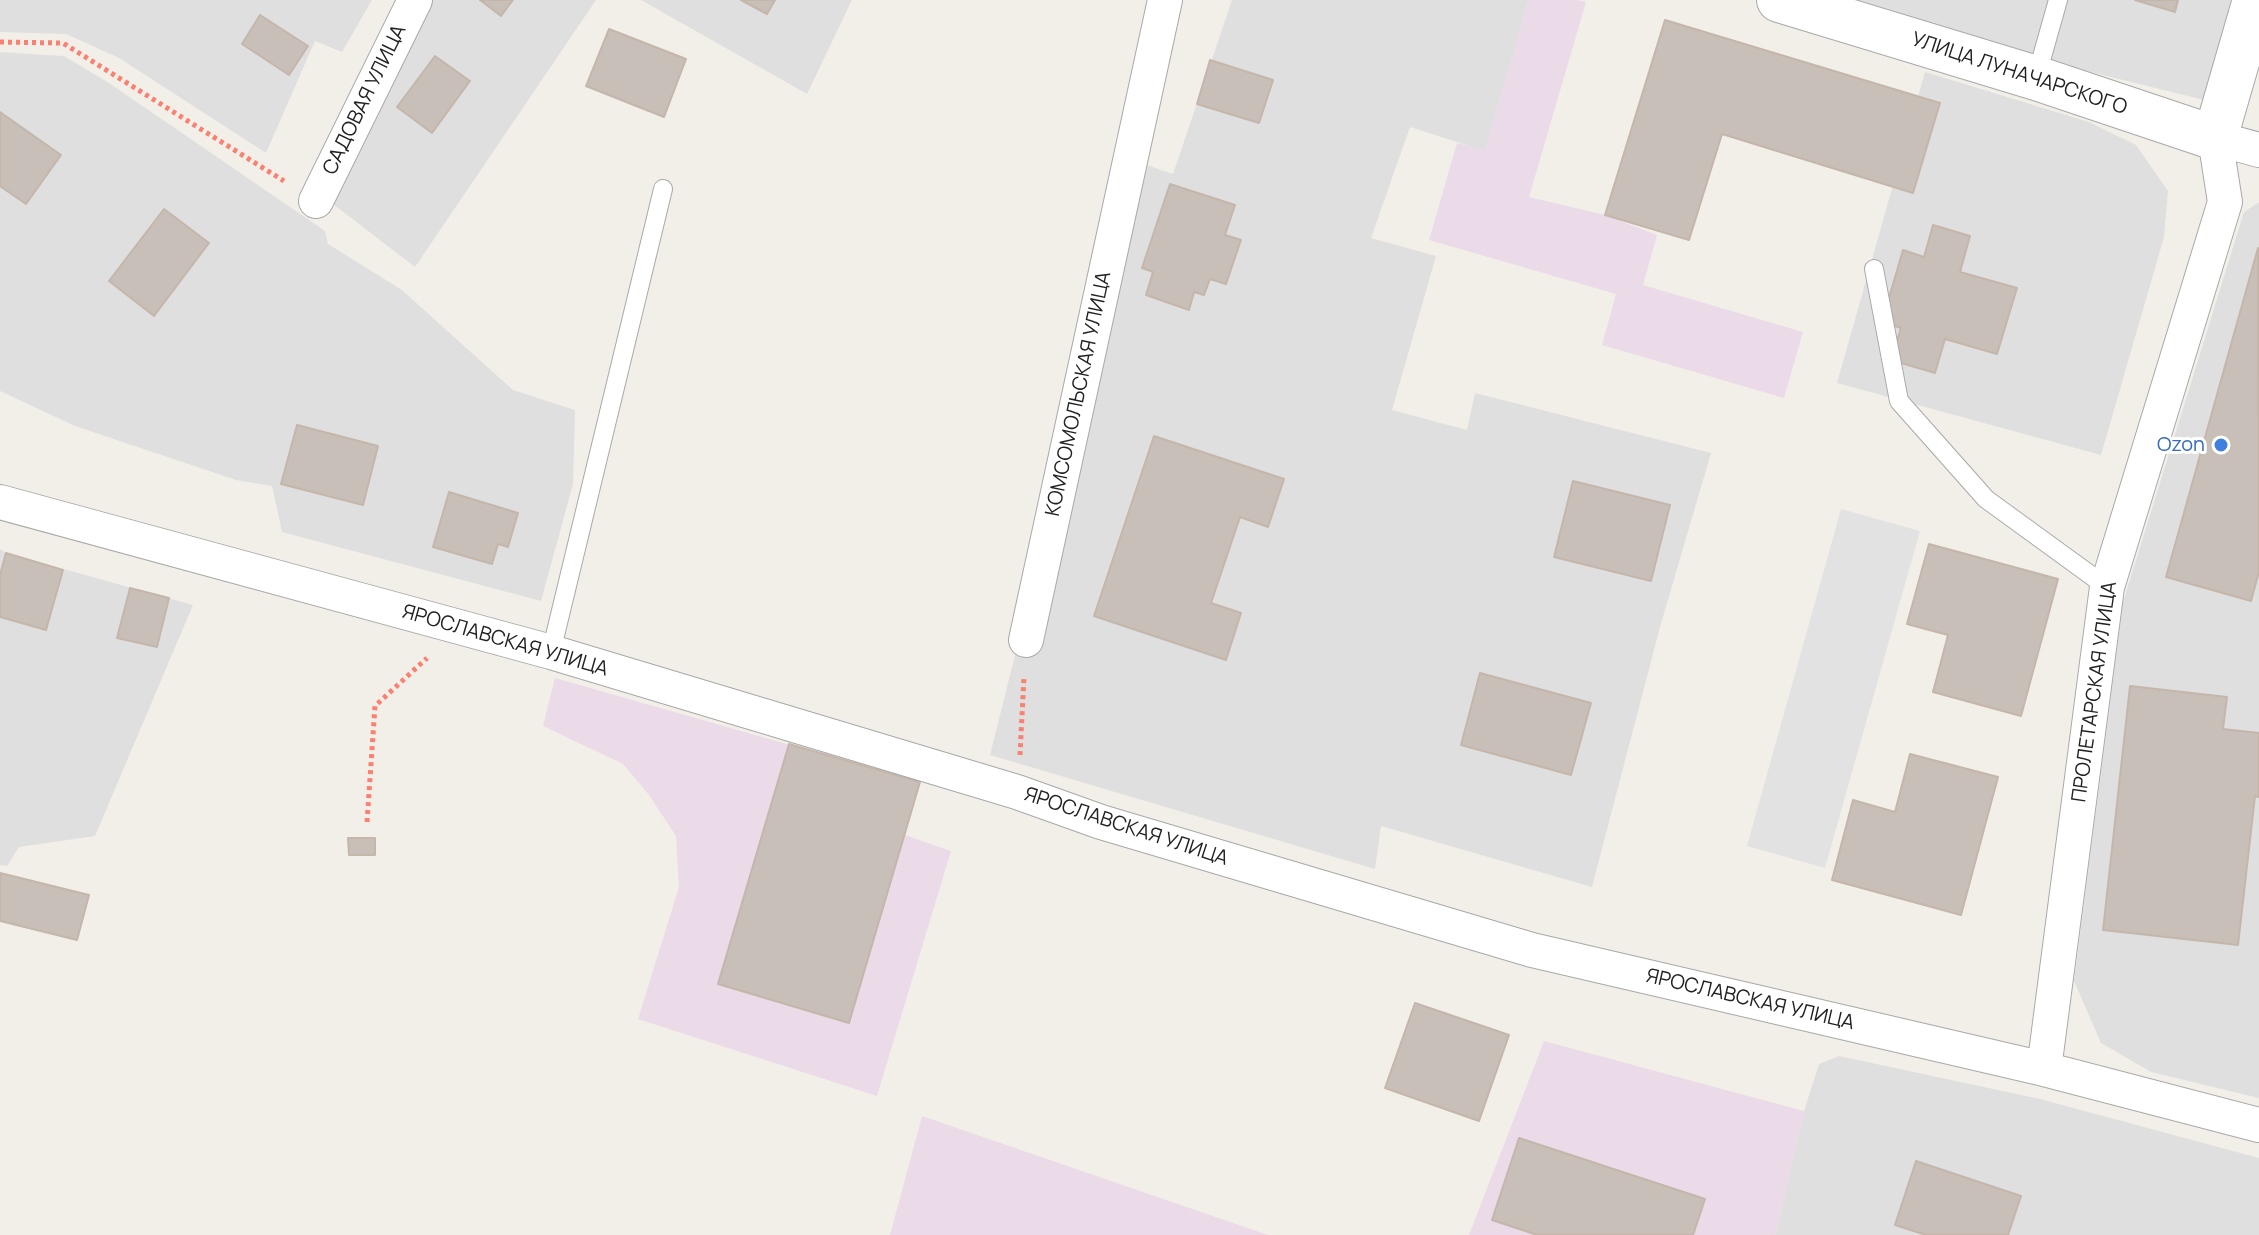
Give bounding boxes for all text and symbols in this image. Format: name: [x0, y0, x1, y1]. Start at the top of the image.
street label: САДОВАЯ УЛИЦА: [318, 21, 412, 179]
street label: УЛИЦА ЛУНАЧАРСКОГО: [1908, 28, 2130, 120]
street label: КОМСОМОЛЬСКАЯ УЛИЦА: [1041, 269, 1117, 519]
place label: Ozon: [2157, 433, 2205, 457]
marker: Ozon: [2212, 436, 2230, 454]
street label: ПРОЛЕТАРСКАЯ УЛИЦА: [2068, 580, 2122, 804]
street label: ЯРОСЛАВСКАЯ УЛИЦА: [399, 600, 611, 682]
street label: ЯРОСЛАВСКАЯ УЛИЦА: [1021, 783, 1231, 871]
street label: ЯРОСЛАВСКАЯ УЛИЦА: [1643, 964, 1857, 1036]

